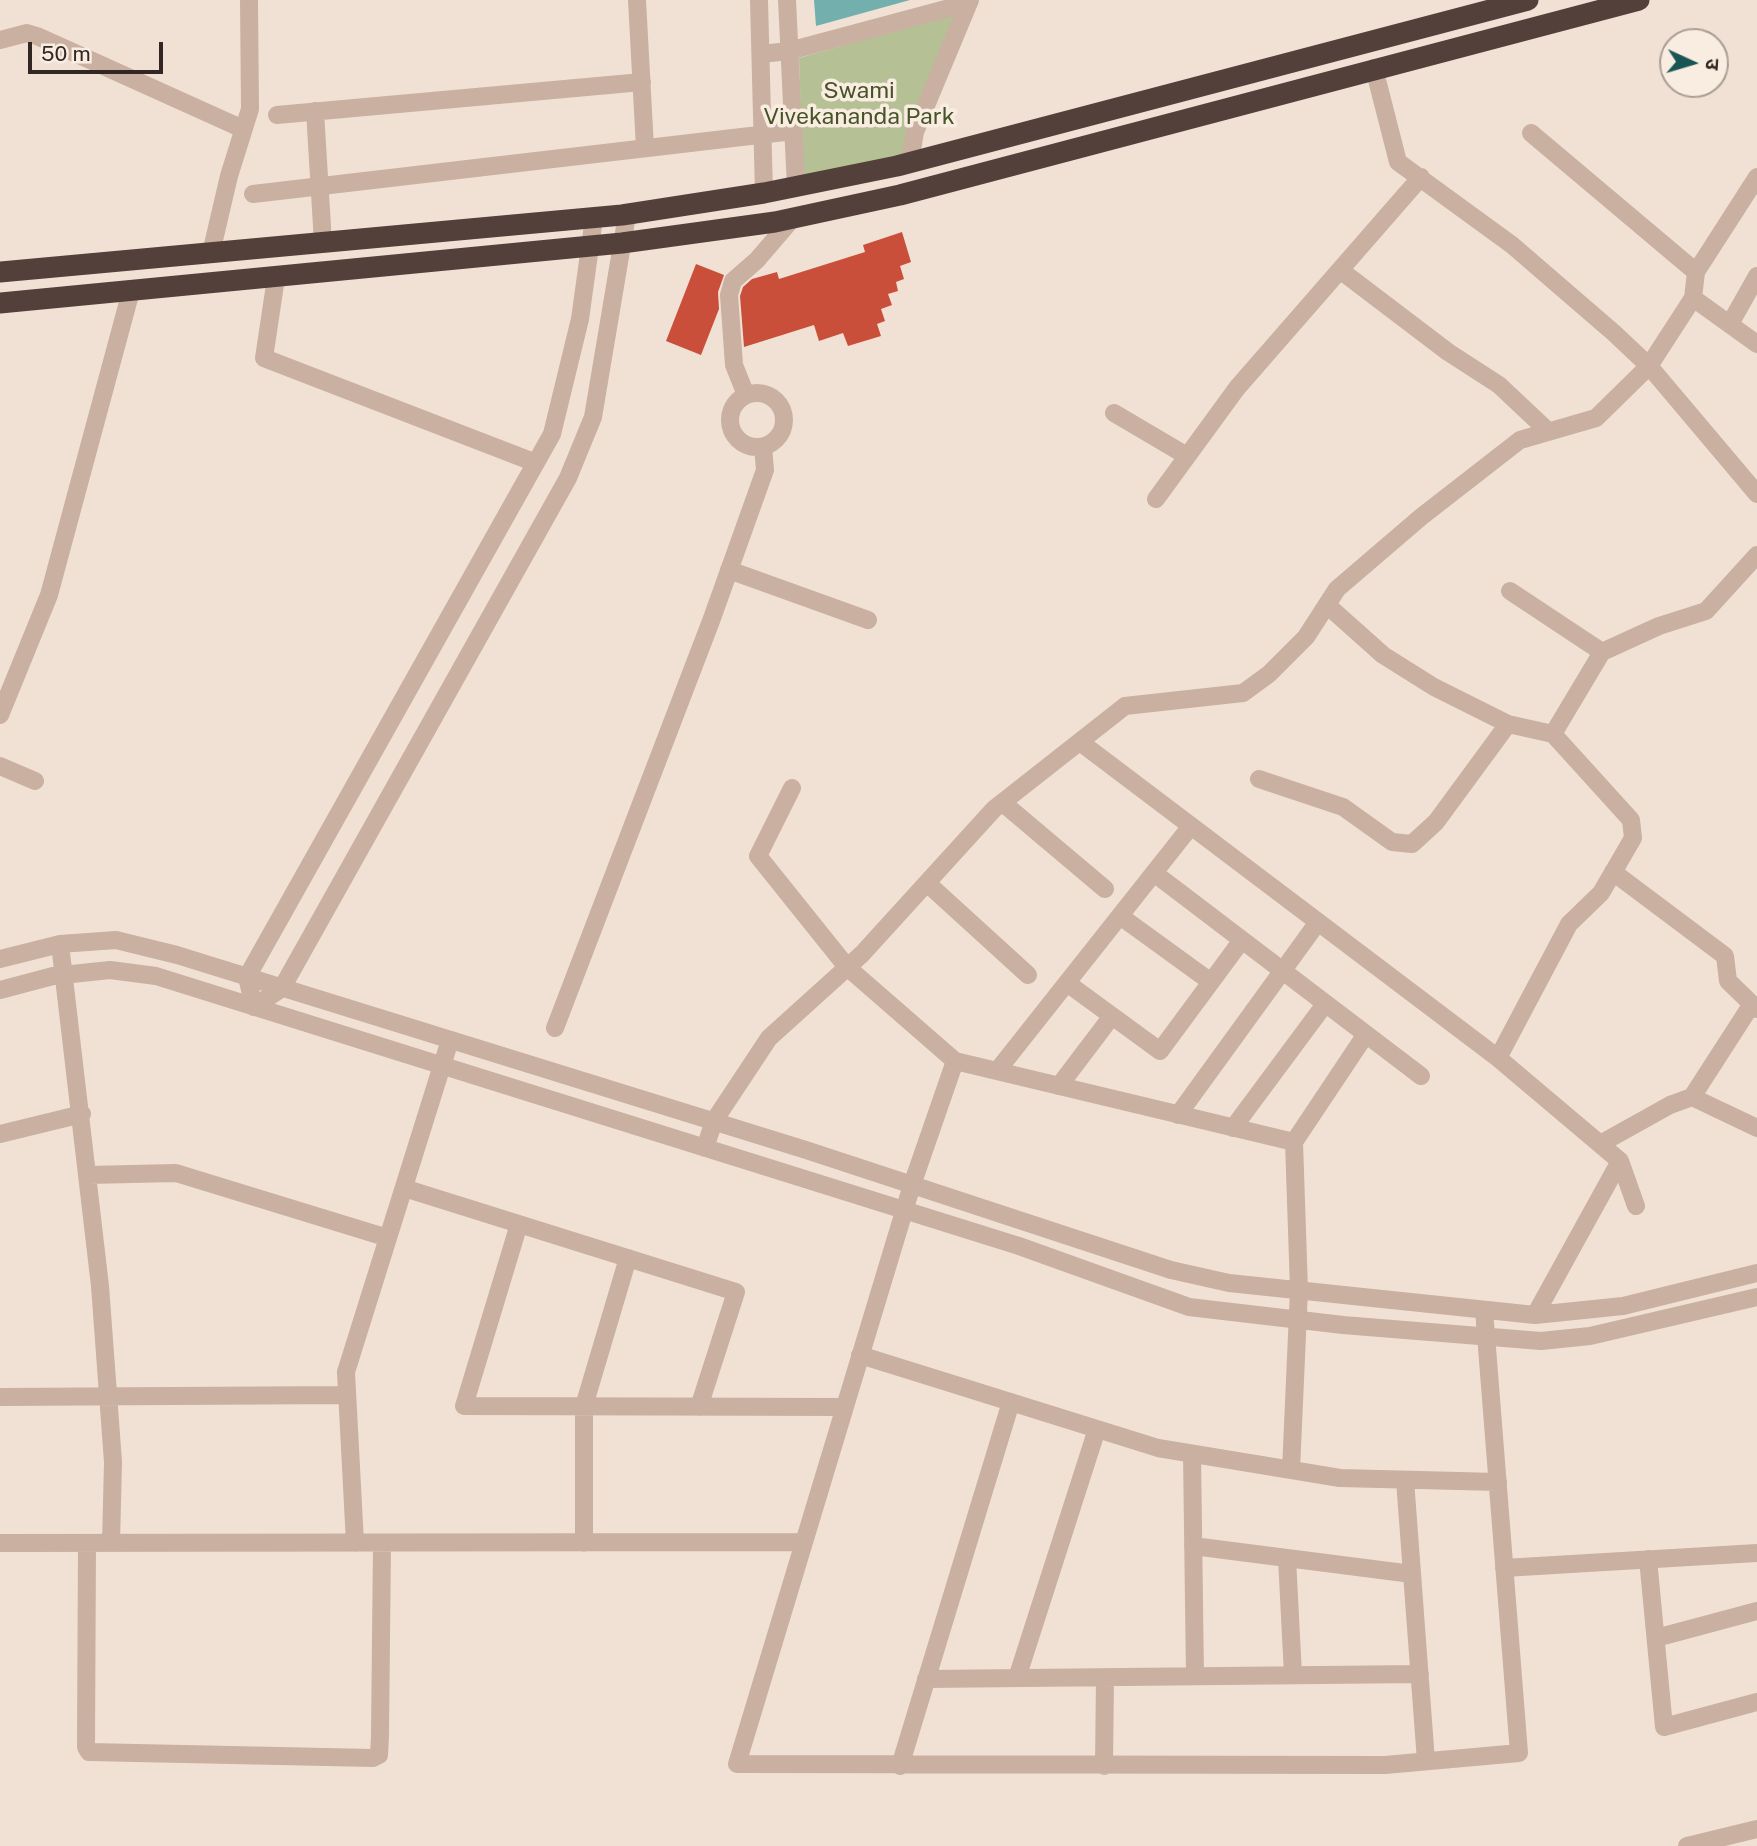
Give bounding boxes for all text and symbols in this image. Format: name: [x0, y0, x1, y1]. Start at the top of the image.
scale bar: [32, 28, 166, 72]
north arrow: [1659, 28, 1729, 98]
text: 50 m: [41, 41, 91, 66]
text: उ: [1702, 58, 1724, 71]
park label: Swami Vivekananda Park: [763, 77, 955, 131]

